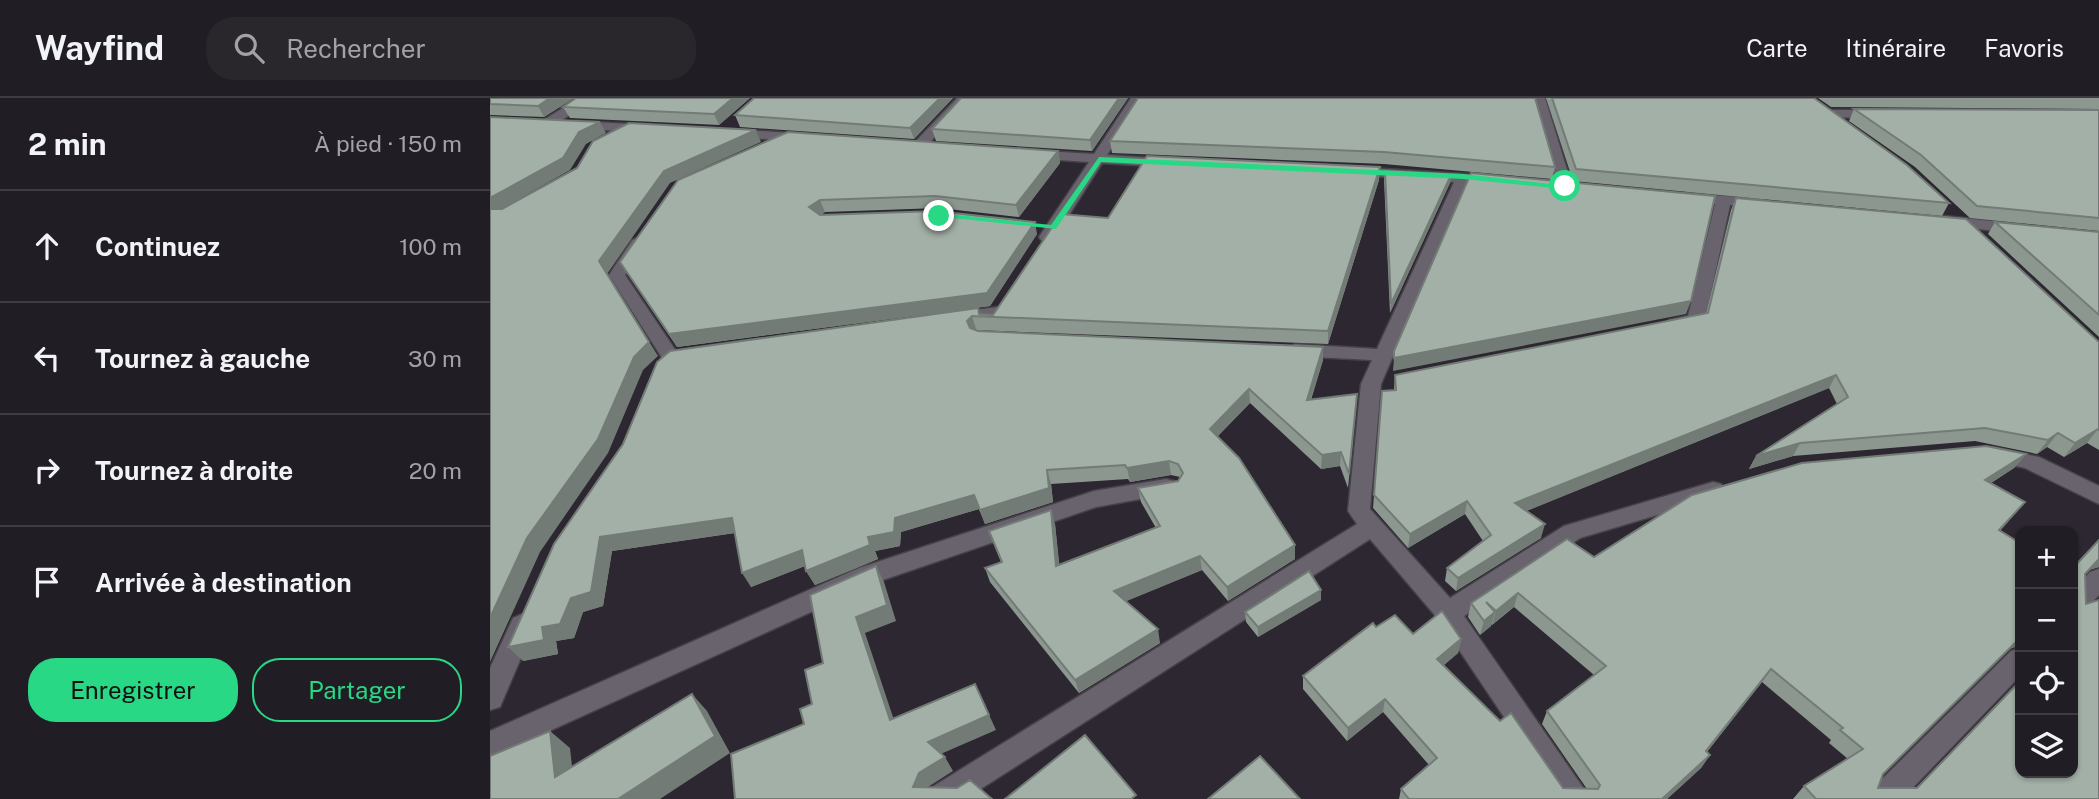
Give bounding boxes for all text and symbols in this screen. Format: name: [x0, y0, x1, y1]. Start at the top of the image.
search box: [206, 17, 696, 80]
text: Wayfind: [35, 29, 164, 67]
icon: search: [230, 29, 268, 67]
text: Rechercher: [286, 33, 426, 64]
text: Carte: [1746, 34, 1808, 62]
text: Itinéraire: [1846, 34, 1946, 62]
text: Favoris: [1984, 34, 2064, 62]
text: 2 min: [28, 126, 107, 162]
text: À pied · 150 m: [314, 130, 462, 157]
route start: [1549, 170, 1580, 201]
route end: [923, 200, 954, 231]
icon: ahead: [28, 227, 66, 265]
text: Continuez: [95, 231, 220, 262]
text: 100 m: [399, 233, 462, 260]
icon: left: [28, 339, 66, 377]
text: Tournez à gauche: [95, 343, 310, 374]
text: 30 m: [408, 345, 462, 372]
icon: right: [28, 451, 66, 489]
text: Tournez à droite: [95, 455, 293, 486]
text: 20 m: [409, 457, 462, 484]
map controls: [2015, 526, 2078, 778]
button: +: [2015, 526, 2078, 589]
icon: arrive: [28, 563, 66, 601]
text: Arrivée à destination: [95, 567, 352, 598]
button: −: [2015, 589, 2078, 652]
button: locate: [2015, 652, 2078, 715]
button: Enregistrer: [28, 658, 238, 722]
button: Partager: [252, 658, 462, 722]
button: layers: [2015, 715, 2078, 778]

